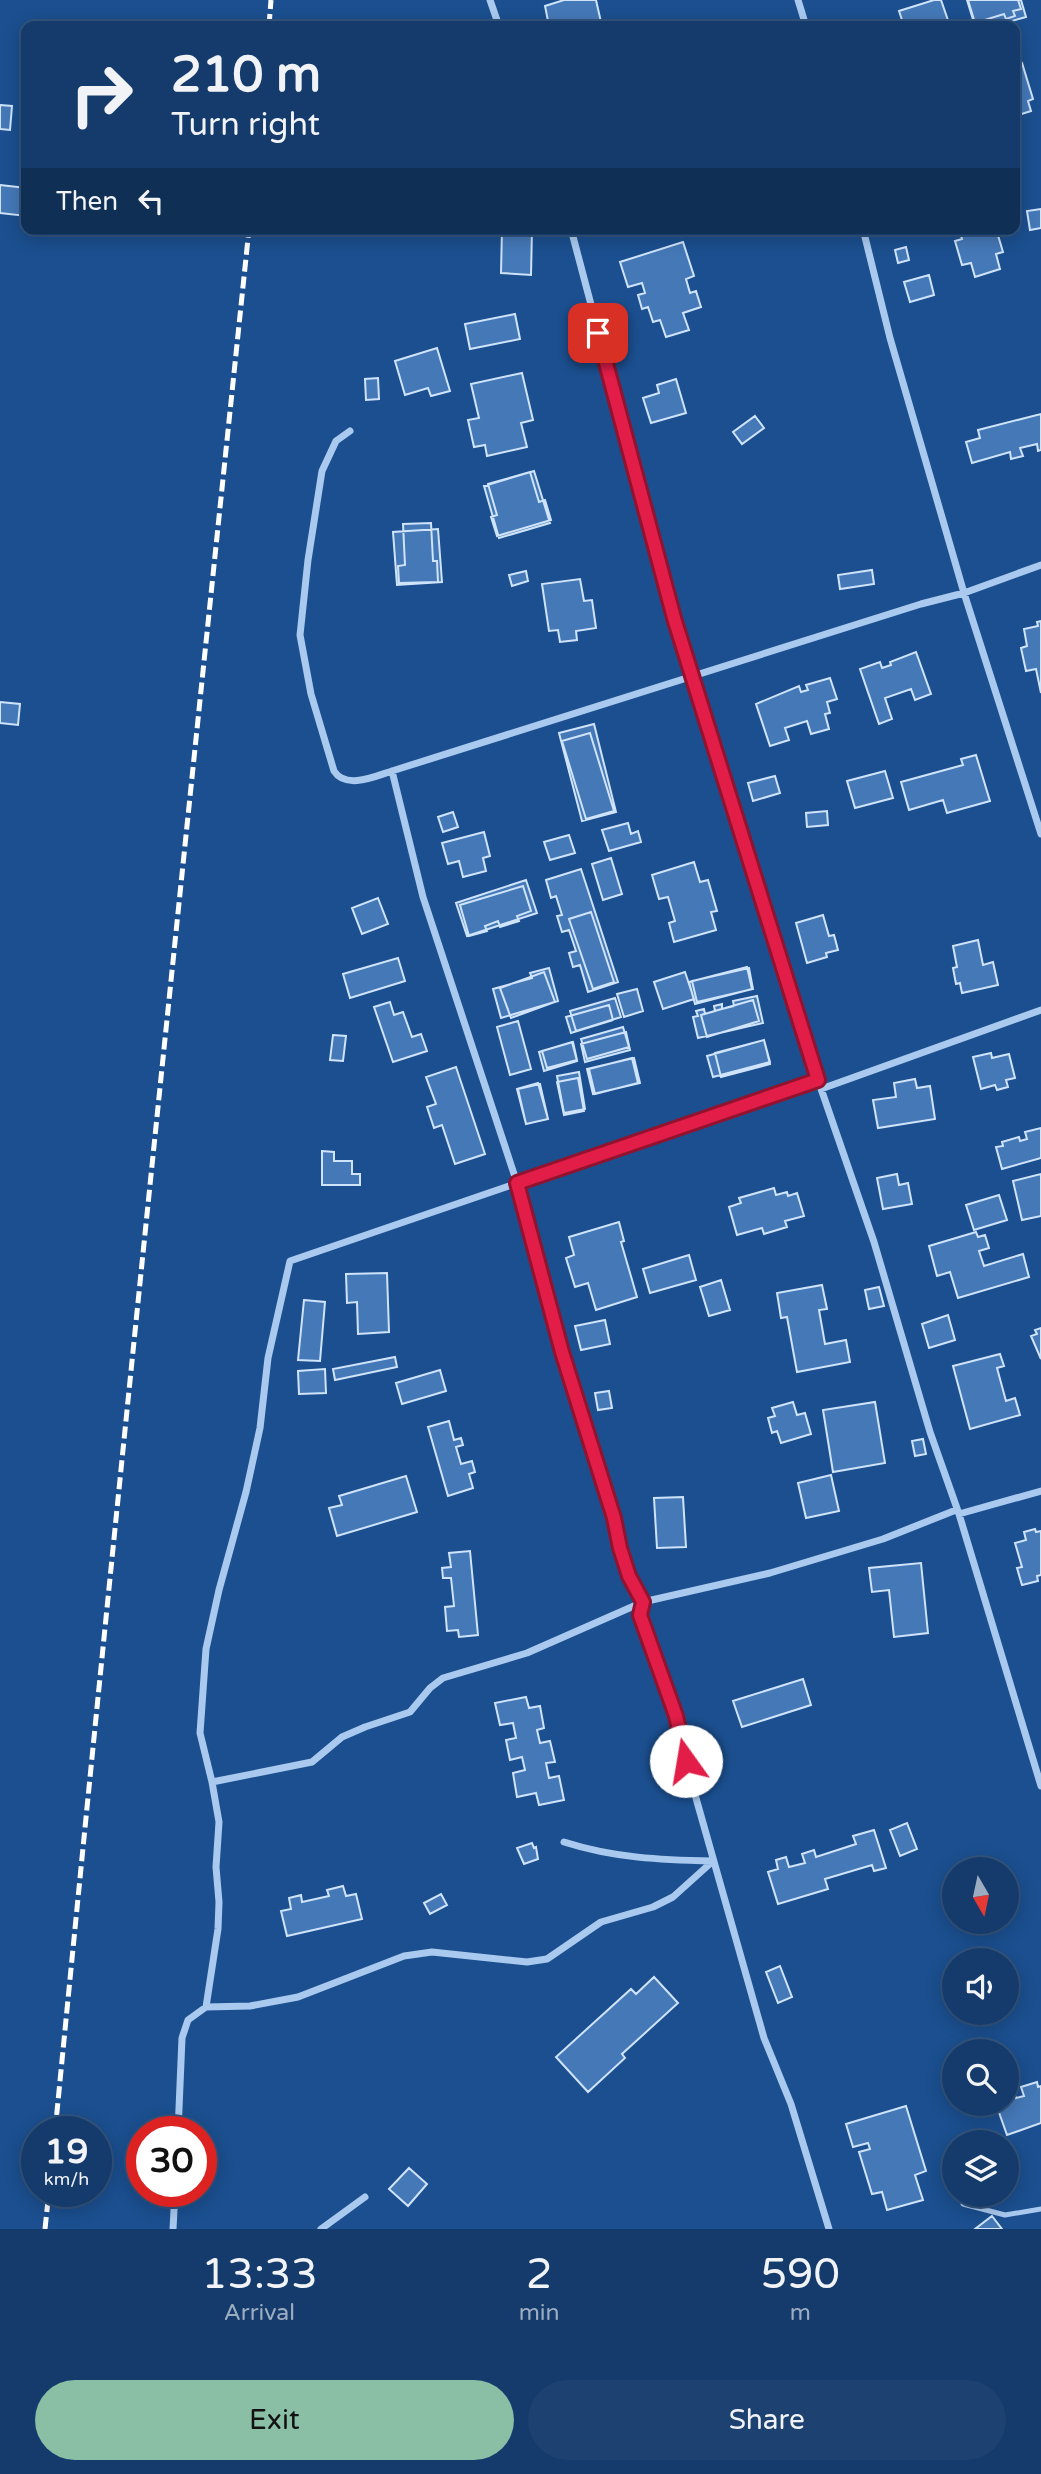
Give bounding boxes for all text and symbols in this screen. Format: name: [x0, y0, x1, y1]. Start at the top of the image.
text: 210 m: [171, 46, 321, 105]
icon: right: [56, 49, 147, 140]
text: Turn right: [171, 106, 320, 144]
icon: left: [132, 182, 170, 220]
text: Then: [56, 186, 118, 217]
pin: [568, 303, 628, 363]
icon: arrive: [579, 314, 617, 352]
position arrow: [649, 1724, 723, 1798]
north arrow: [942, 1857, 1018, 1934]
map controls: [942, 1857, 1019, 2207]
button: sound: [942, 1948, 1019, 2025]
button: search: [942, 2039, 1019, 2116]
speed limit sign: 30: [126, 2116, 217, 2207]
button: layers: [942, 2130, 1019, 2207]
text: 19: [45, 2131, 88, 2173]
text: km/h: [44, 2168, 89, 2190]
text: 13:33: [201, 2249, 318, 2300]
text: 2: [526, 2249, 552, 2300]
text: 590: [761, 2249, 840, 2300]
text: Arrival: [224, 2299, 295, 2327]
text: min: [519, 2299, 560, 2327]
text: m: [790, 2299, 811, 2327]
button: Exit: [35, 2380, 514, 2460]
button: Share: [528, 2380, 1006, 2460]

